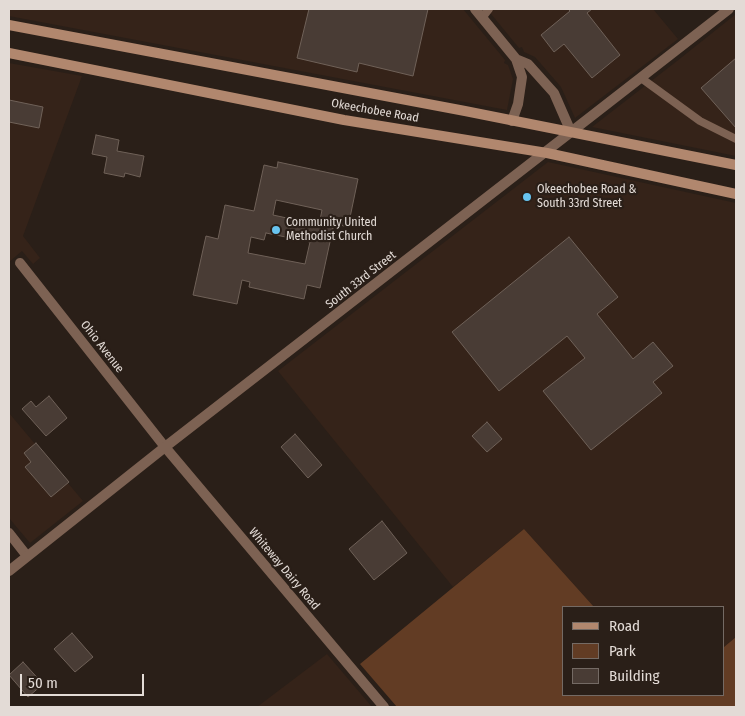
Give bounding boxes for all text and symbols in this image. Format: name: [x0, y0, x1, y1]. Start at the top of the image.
street label: Okeechobee Road: [330, 96, 420, 126]
place label: Okeechobee Road & South 33rd Street: [537, 183, 636, 211]
marker: Okeechobee Road & South 33rd Street: [521, 191, 533, 203]
place label: Community United Methodist Church: [286, 216, 377, 244]
marker: Community United Methodist Church: [270, 224, 282, 236]
street label: South 33rd Street: [323, 248, 399, 312]
street label: Ohio Avenue: [77, 318, 127, 376]
street label: Whiteway Dairy Road: [246, 525, 322, 613]
legend: [562, 606, 725, 696]
text: Road: [609, 617, 640, 635]
text: Park: [609, 642, 636, 660]
scale bar: [22, 664, 146, 696]
text: Building: [609, 667, 660, 685]
text: 50 m: [28, 674, 58, 692]

